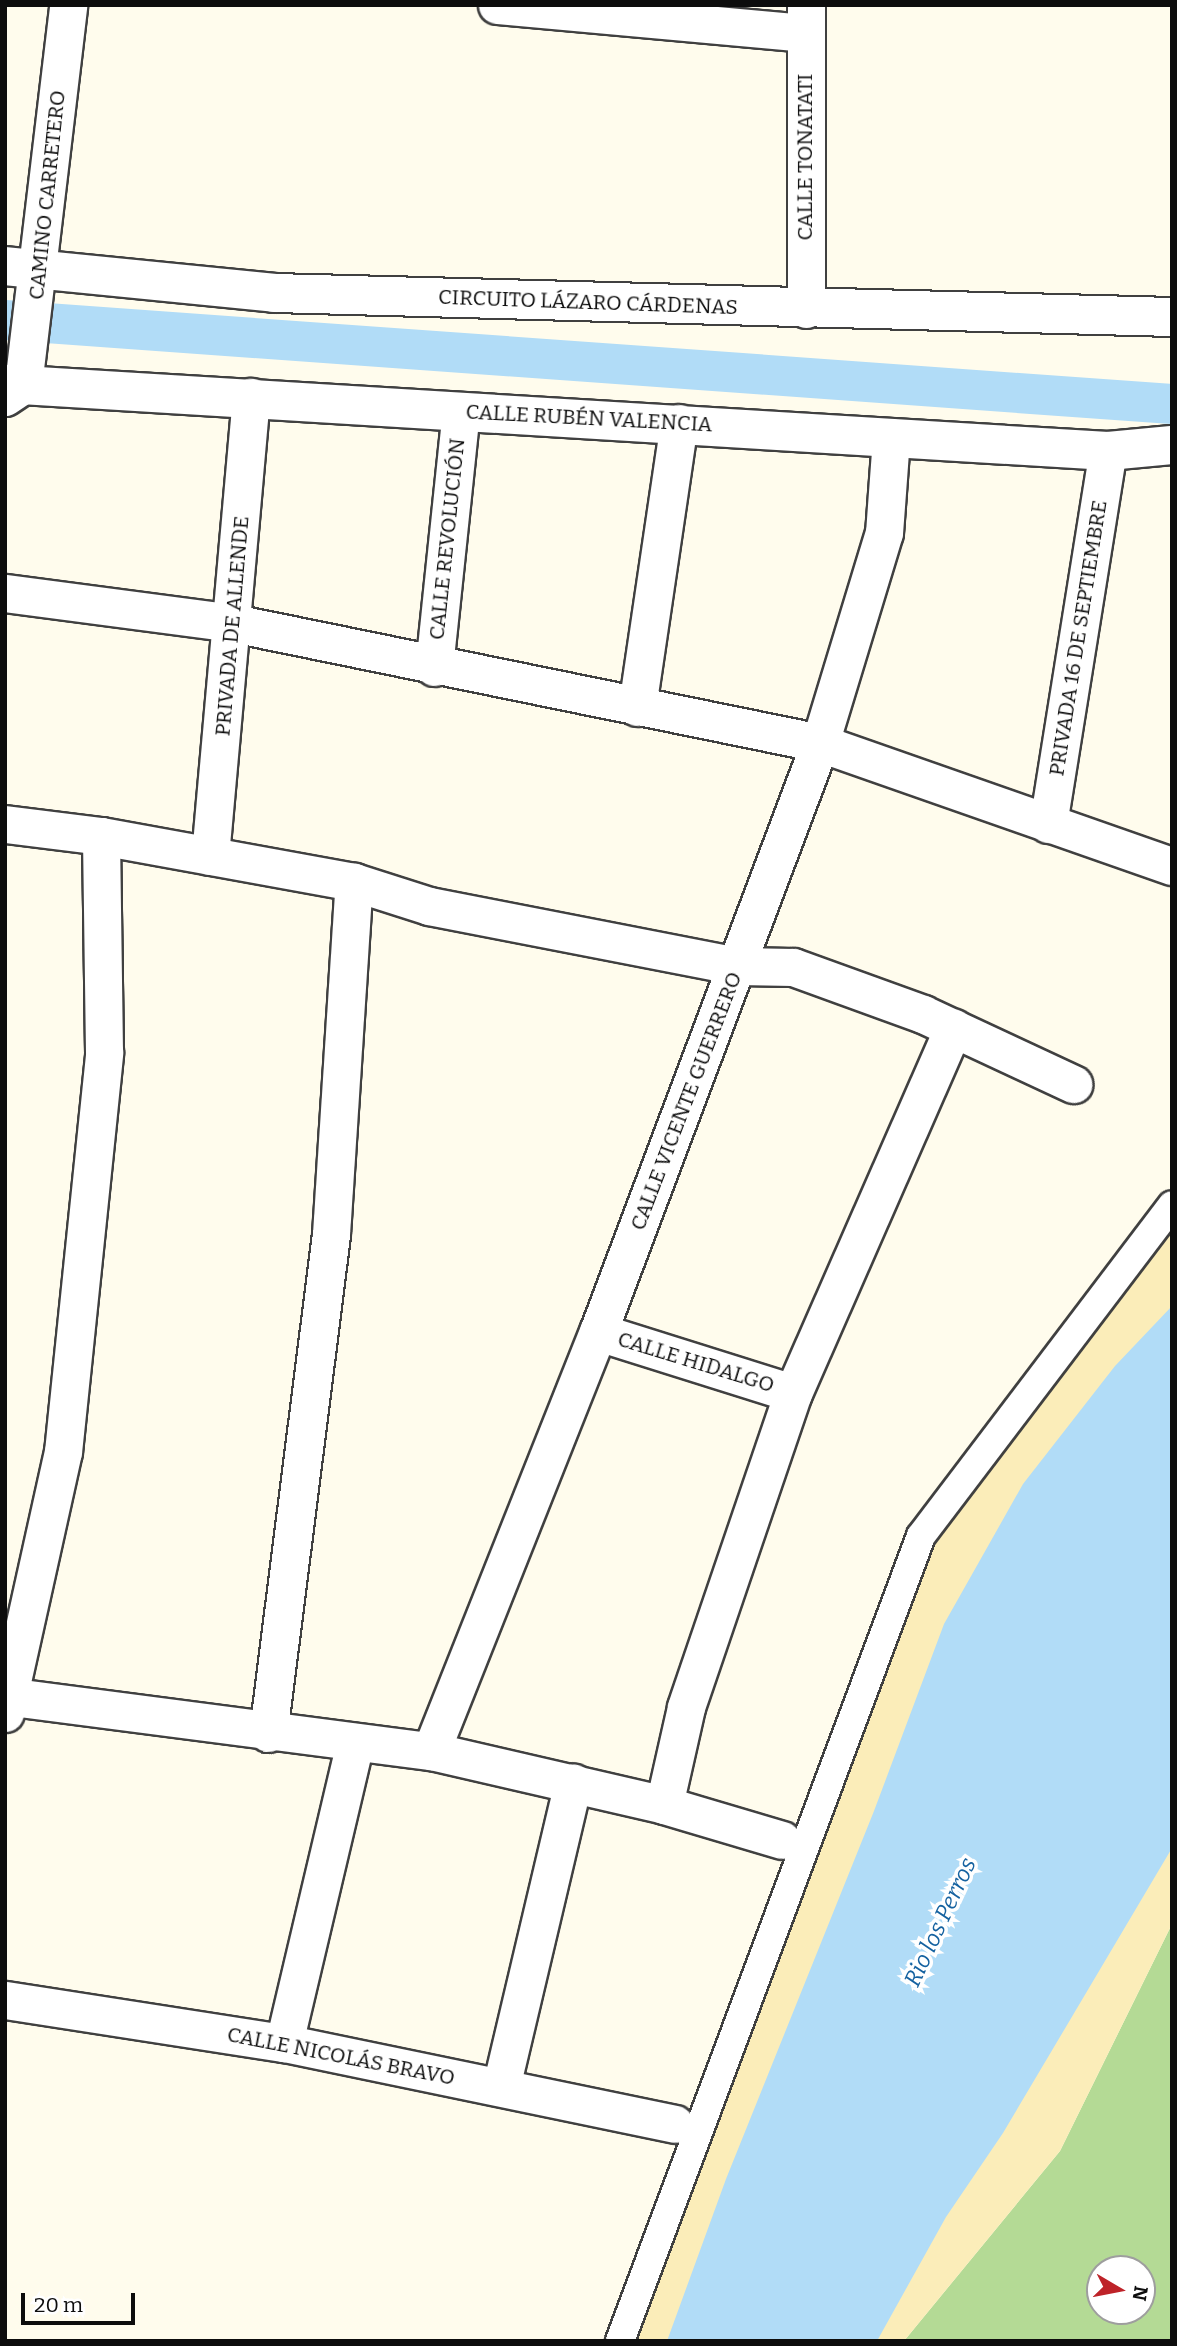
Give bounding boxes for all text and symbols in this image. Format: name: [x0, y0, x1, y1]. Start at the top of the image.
street label: CALLE TONATATI: [792, 74, 818, 240]
street label: CAMINO CARRETERO: [23, 89, 71, 301]
street label: CIRCUITO LÁZARO CÁRDENAS: [438, 284, 738, 320]
street label: CALLE RUBÉN VALENCIA: [465, 399, 713, 437]
street label: CALLE REVOLUCIÓN: [424, 437, 470, 641]
street label: PRIVADA 16 DE SEPTIEMBRE: [1044, 498, 1112, 778]
street label: PRIVADA DE ALLENDE: [210, 515, 254, 737]
street label: CALLE VICENTE GUERRERO: [625, 968, 747, 1234]
street label: CALLE HIDALGO: [615, 1326, 777, 1398]
water label: Rio los Perros: [898, 1853, 982, 1991]
street label: CALLE NICOLÁS BRAVO: [225, 2022, 457, 2090]
north arrow: [1086, 2255, 1156, 2325]
scale bar: [24, 2280, 138, 2324]
text: N: [1128, 2284, 1153, 2303]
text: 20 m: [34, 2292, 83, 2318]

